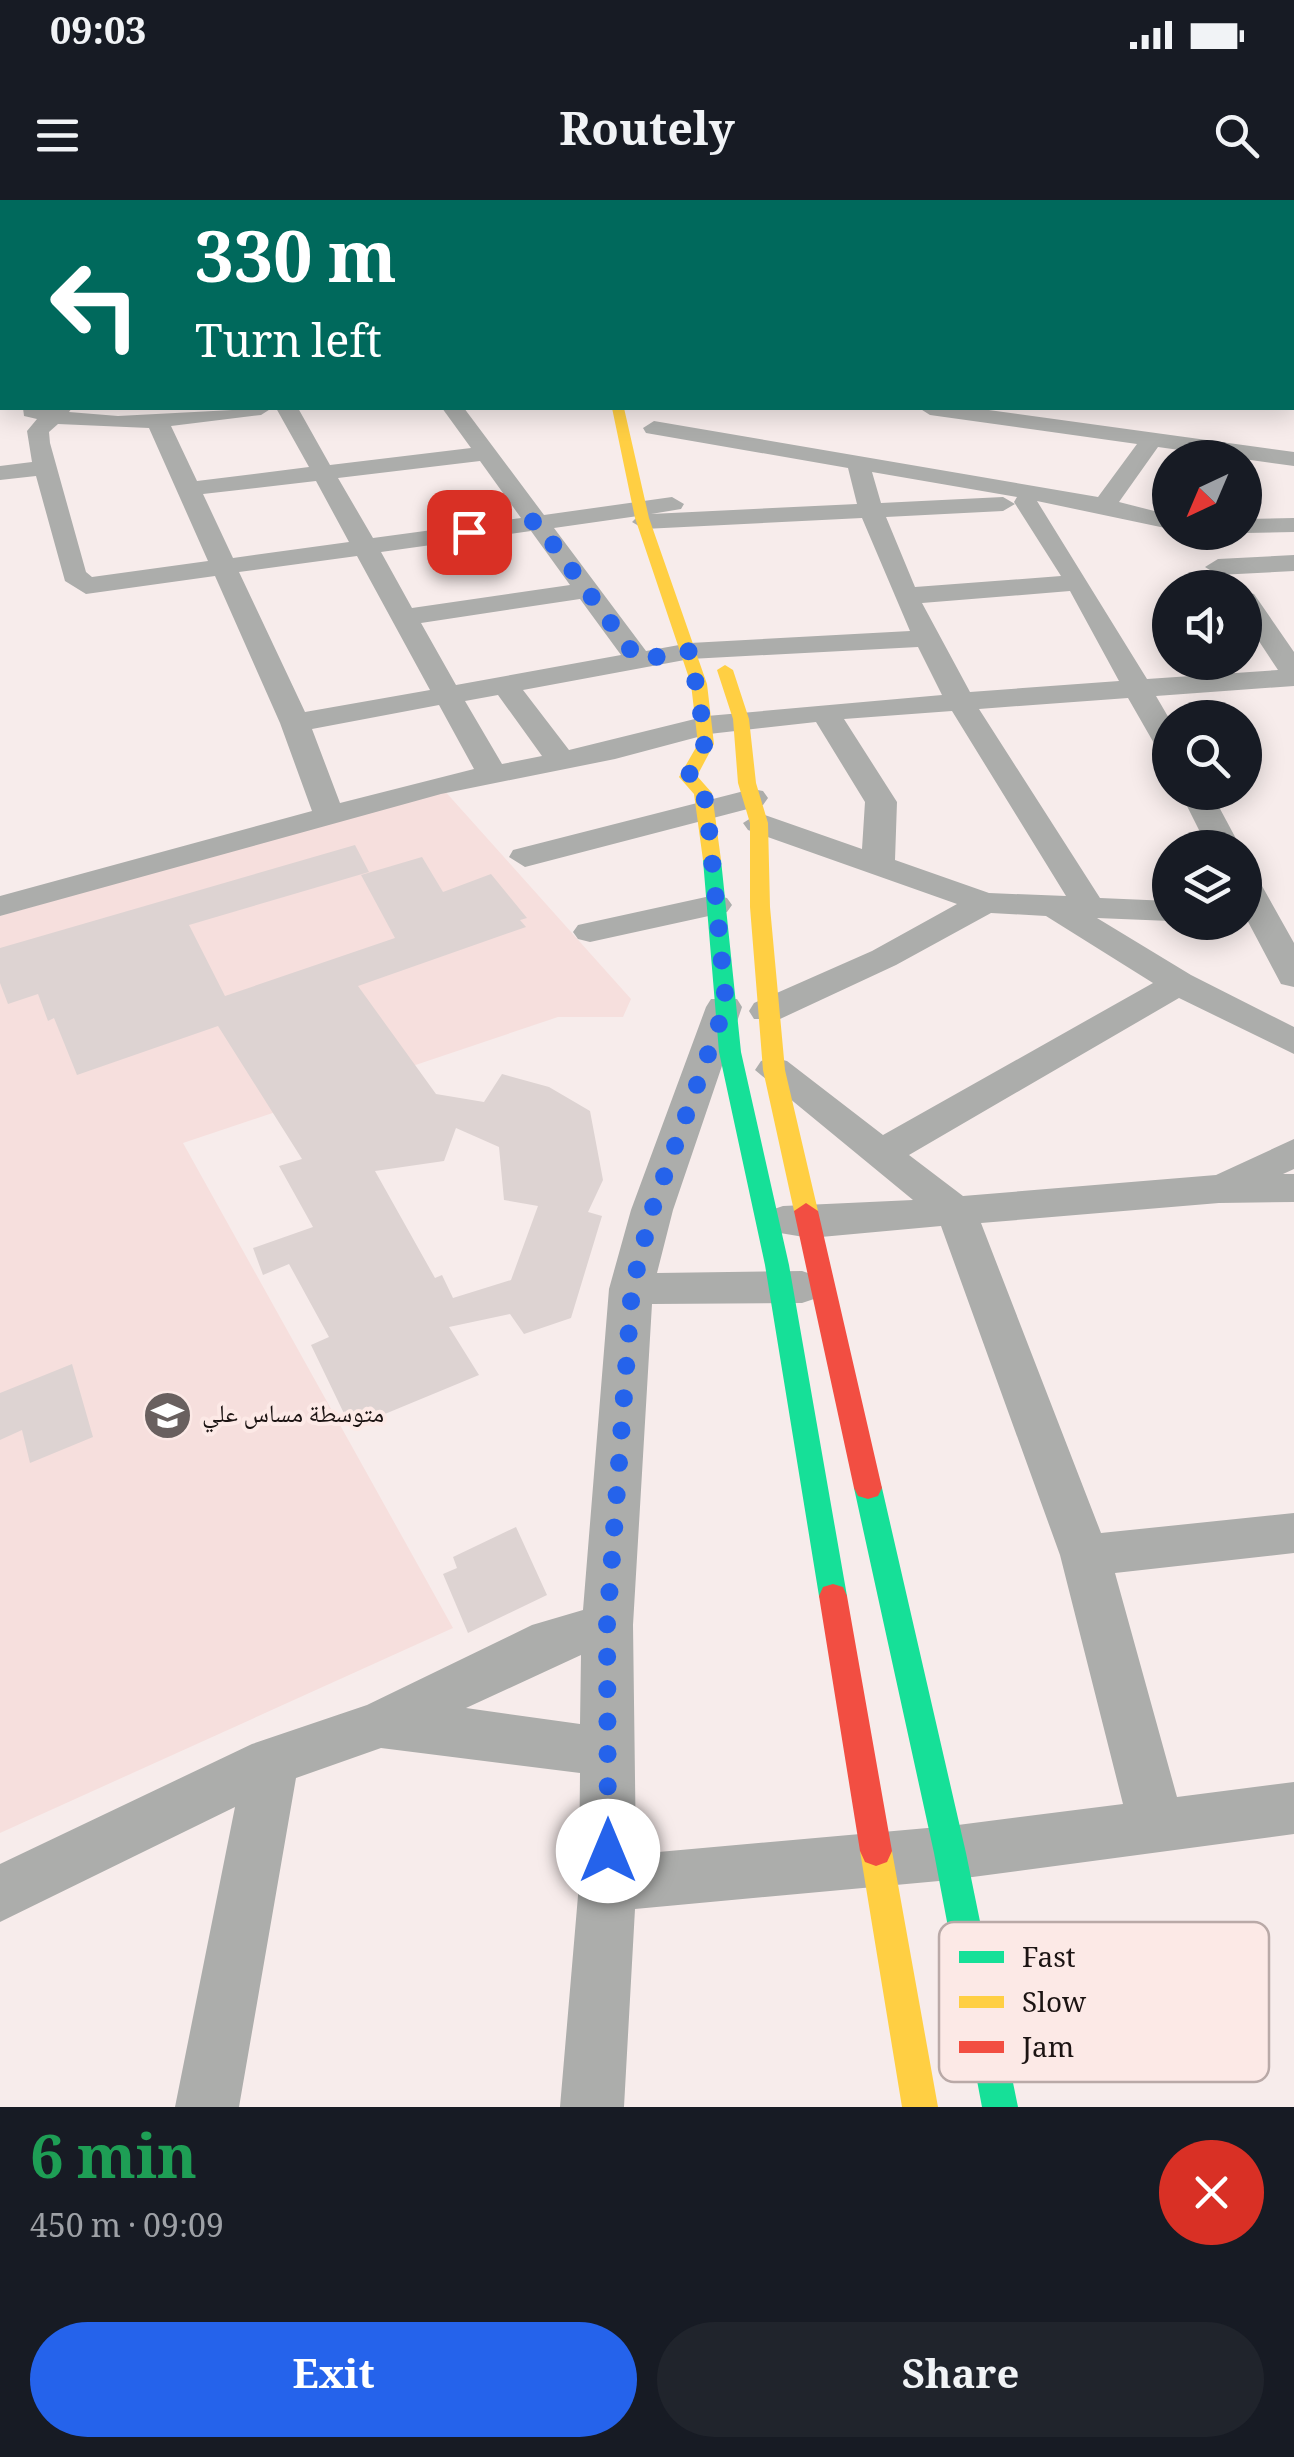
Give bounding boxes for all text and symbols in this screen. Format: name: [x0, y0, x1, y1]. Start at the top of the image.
text: 09:03: [50, 3, 147, 68]
text: Routely: [559, 97, 735, 174]
icon: menu: [30, 108, 85, 163]
icon: search: [1209, 108, 1264, 163]
text: 330 m: [195, 207, 397, 326]
icon: left: [30, 240, 160, 370]
text: Turn left: [195, 309, 382, 386]
north arrow: [1152, 440, 1262, 550]
map controls: [1152, 440, 1262, 940]
pin: [427, 490, 512, 575]
icon: arrive: [442, 505, 497, 560]
button: sound: [1152, 570, 1262, 680]
button: search: [1152, 700, 1262, 810]
button: layers: [1152, 830, 1262, 940]
school or university icon: متوسطة مساس علي: [141, 1390, 193, 1442]
place label: متوسطة مساس علي: [202, 1395, 384, 1438]
position arrow: [556, 1799, 660, 1903]
legend: [939, 1922, 1269, 2082]
text: Fast: [1022, 1937, 1076, 1985]
text: Slow: [1022, 1982, 1087, 2030]
text: Jam: [1021, 2027, 1074, 2075]
text: 6 min: [30, 2114, 197, 2216]
button: close: [1159, 2140, 1264, 2245]
text: 450 m · 09:09: [30, 2203, 224, 2257]
button: Exit: [30, 2322, 637, 2437]
button: Share: [657, 2322, 1264, 2437]

